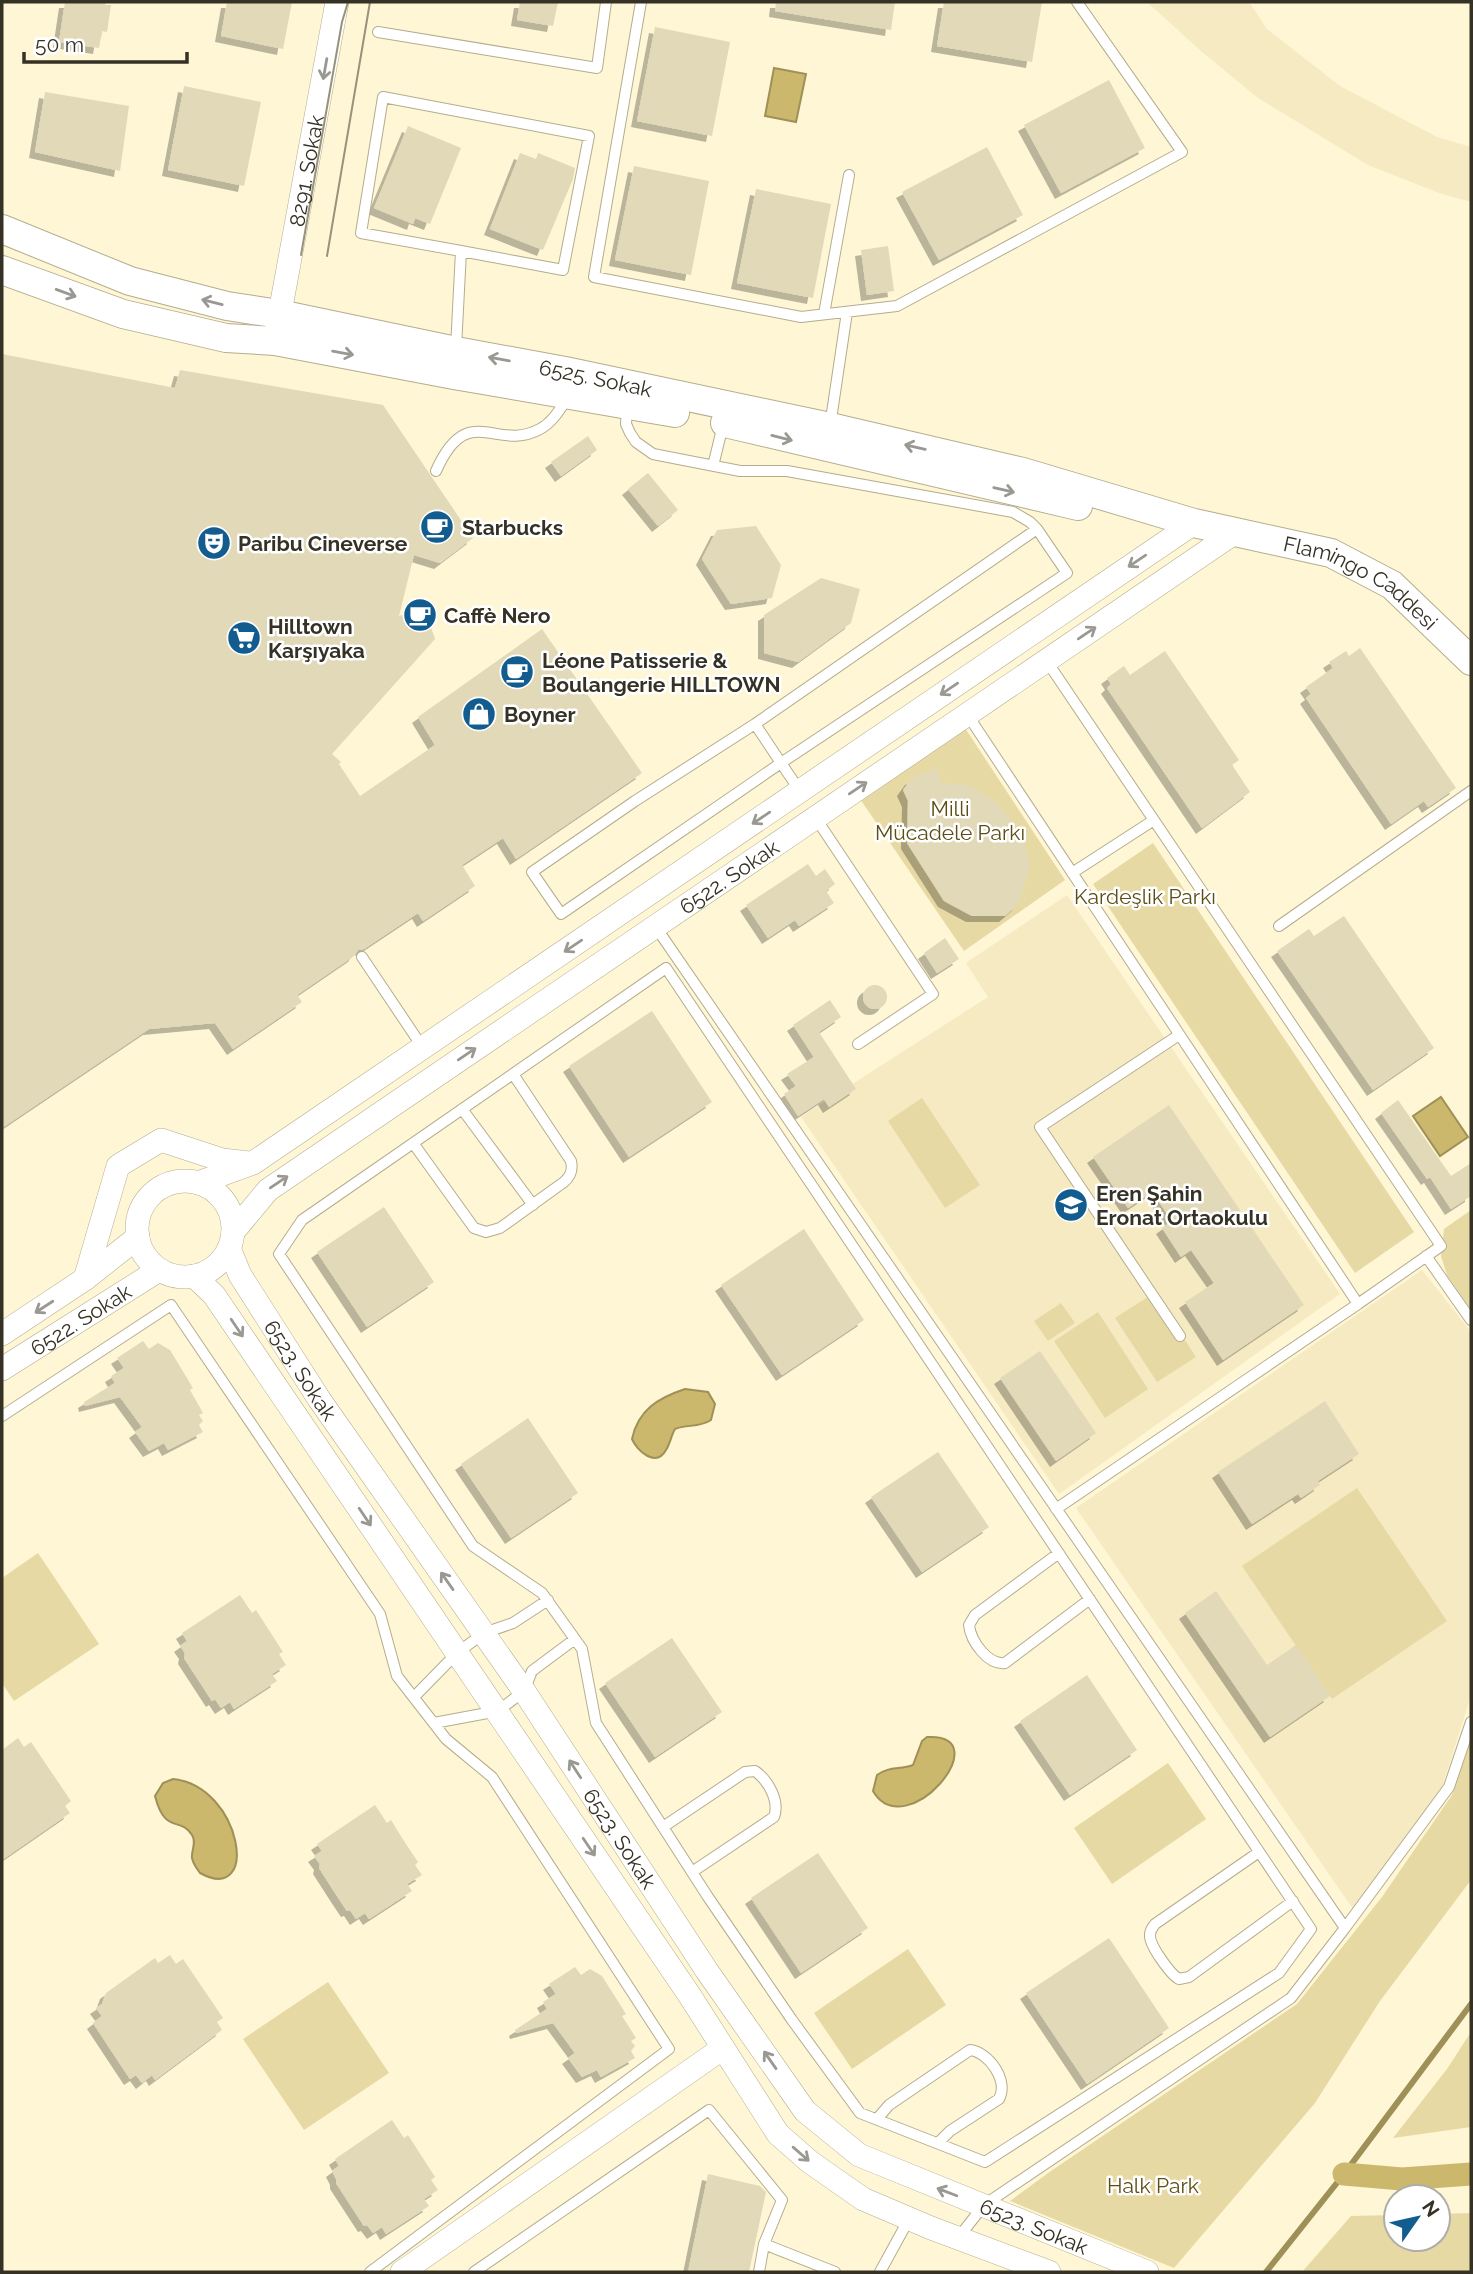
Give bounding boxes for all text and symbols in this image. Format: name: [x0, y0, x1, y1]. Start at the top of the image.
scale bar: [24, 21, 187, 65]
text: 50 m: [35, 32, 84, 57]
one-way arrow: [318, 57, 331, 80]
street label: 8291. Sokak: [284, 113, 329, 228]
one-way arrow: [54, 288, 76, 301]
one-way arrow: [201, 295, 223, 308]
one-way arrow: [331, 347, 354, 360]
one-way arrow: [488, 352, 511, 365]
street label: 6525. Sokak: [537, 354, 654, 402]
one-way arrow: [770, 432, 793, 445]
one-way arrow: [904, 440, 927, 453]
one-way arrow: [992, 483, 1015, 497]
cafe icon: Starbucks: [418, 508, 456, 546]
place label: Starbucks: [462, 515, 563, 540]
theatre icon: Paribu Cineverse: [195, 524, 233, 562]
place label: Paribu Cineverse: [238, 531, 408, 556]
street label: Flamingo Caddesi: [1281, 531, 1443, 635]
one-way arrow: [1128, 554, 1148, 568]
cafe icon: Caffè Nero: [401, 596, 439, 634]
place label: Caffè Nero: [444, 603, 551, 628]
place label: Hilltown Karşıyaka: [268, 614, 365, 663]
supermarket icon: Hilltown Karşıyaka: [225, 619, 263, 657]
one-way arrow: [1076, 626, 1096, 640]
place label: Léone Patisserie & Boulangerie HILLTOWN: [542, 648, 780, 697]
cafe icon: Léone Patisserie & Boulangerie HILLTOWN: [498, 653, 536, 691]
one-way arrow: [940, 683, 960, 697]
shop icon: Boyner: [460, 695, 498, 733]
place label: Boyner: [504, 702, 576, 727]
one-way arrow: [848, 781, 867, 795]
park label: Milli Mücadele Parkı: [875, 796, 1025, 845]
one-way arrow: [752, 811, 772, 825]
street label: 6522. Sokak: [675, 834, 783, 919]
park label: Kardeşlik Parkı: [1074, 884, 1216, 909]
one-way arrow: [564, 939, 584, 953]
one-way arrow: [457, 1047, 476, 1061]
one-way arrow: [269, 1175, 288, 1189]
place label: Eren Şahin Eronat Ortaokulu: [1096, 1181, 1268, 1230]
school or university icon: Eren Şahin Eronat Ortaokulu: [1052, 1186, 1090, 1224]
street label: 6522. Sokak: [26, 1278, 136, 1360]
one-way arrow: [34, 1300, 54, 1314]
street label: 6523. Sokak: [259, 1315, 343, 1425]
one-way arrow: [230, 1318, 244, 1338]
one-way arrow: [358, 1507, 372, 1526]
one-way arrow: [440, 1572, 454, 1591]
one-way arrow: [568, 1759, 582, 1779]
street label: 6523. Sokak: [579, 1784, 662, 1893]
one-way arrow: [582, 1836, 596, 1856]
one-way arrow: [763, 2051, 777, 2070]
one-way arrow: [792, 2146, 810, 2162]
park label: Halk Park: [1107, 2173, 1199, 2198]
north arrow: [1382, 2183, 1452, 2253]
one-way arrow: [937, 2184, 959, 2197]
street label: 6523. Sokak: [976, 2193, 1092, 2259]
text: N: [1418, 2196, 1444, 2221]

